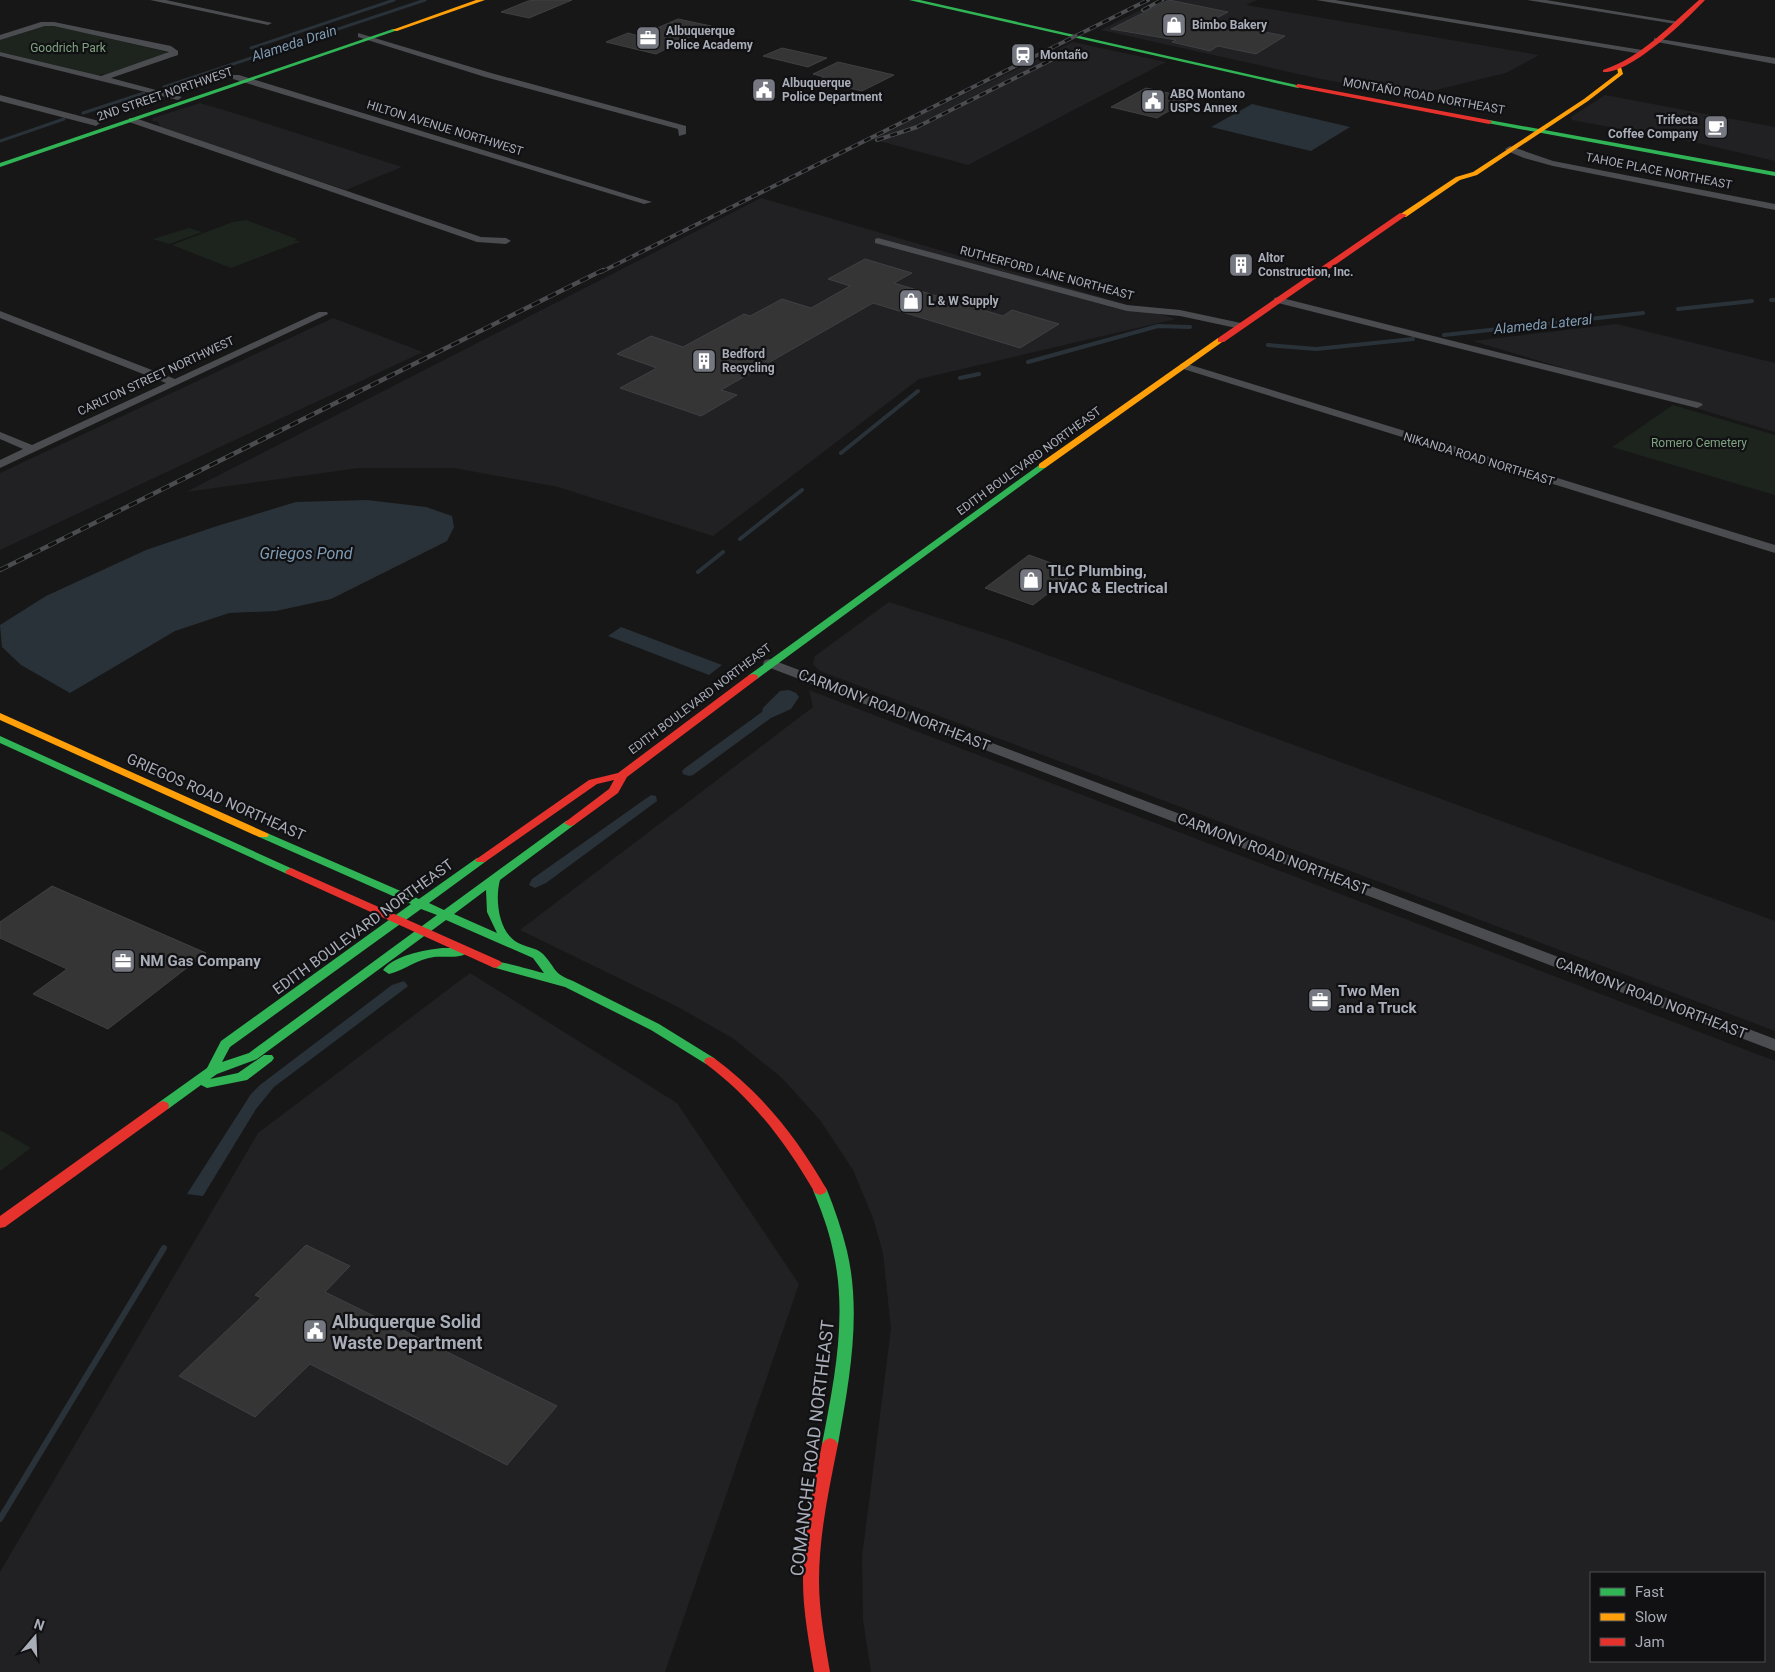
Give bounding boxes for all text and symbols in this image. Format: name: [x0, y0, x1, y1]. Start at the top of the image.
shop icon: Bimbo Bakery: [1161, 12, 1187, 38]
place label: Bimbo Bakery: [1192, 18, 1268, 32]
water label: Alameda Drain: [248, 22, 339, 65]
place label: Albuquerque Police Academy: [666, 24, 754, 52]
office icon: Albuquerque Police Academy: [635, 25, 661, 51]
park label: Goodrich Park: [30, 41, 107, 55]
station icon: Montaño: [1010, 42, 1036, 68]
place label: Montaño: [1040, 48, 1088, 62]
street label: 2ND STREET NORTHWEST: [95, 64, 235, 124]
street label: MONTAÑO ROAD NORTHEAST: [1342, 73, 1506, 117]
place label: Albuquerque Police Department: [782, 76, 882, 104]
public building icon: Albuquerque Police Department: [751, 77, 777, 103]
place label: ABQ Montano USPS Annex: [1170, 87, 1245, 115]
public building icon: ABQ Montano USPS Annex: [1140, 88, 1166, 114]
street label: HILTON AVENUE NORTHWEST: [365, 98, 525, 158]
place label: Trifecta Coffee Company: [1608, 113, 1699, 141]
cafe icon: Trifecta Coffee Company: [1703, 114, 1729, 140]
street label: TAHOE PLACE NORTHEAST: [1585, 150, 1733, 192]
street label: RUTHERFORD LANE NORTHEAST: [959, 243, 1135, 303]
place label: Altor Construction, Inc.: [1258, 251, 1354, 279]
building icon: Altor Construction, Inc.: [1228, 252, 1254, 278]
shop icon: L & W Supply: [898, 288, 924, 314]
place label: L & W Supply: [928, 294, 1000, 308]
water label: Alameda Lateral: [1492, 311, 1594, 337]
street label: CARLTON STREET NORTHWEST: [75, 333, 237, 419]
place label: Bedford Recycling: [722, 347, 775, 375]
building icon: Bedford Recycling: [691, 348, 717, 374]
street label: EDITH BOULEVARD NORTHEAST: [954, 404, 1104, 518]
street label: NIKANDA ROAD NORTHEAST: [1402, 429, 1556, 489]
park label: Romero Cemetery: [1651, 436, 1747, 450]
water label: Griegos Pond: [259, 544, 353, 563]
place label: TLC Plumbing, HVAC & Electrical: [1048, 562, 1168, 597]
shop icon: TLC Plumbing, HVAC & Electrical: [1018, 567, 1044, 593]
street label: EDITH BOULEVARD NORTHEAST: [626, 641, 774, 757]
street label: CARMONY ROAD NORTHEAST: [796, 665, 992, 755]
street label: GRIEGOS ROAD NORTHEAST: [124, 749, 308, 845]
street label: CARMONY ROAD NORTHEAST: [1175, 809, 1371, 899]
street label: EDITH BOULEVARD NORTHEAST: [269, 855, 457, 999]
office icon: NM Gas Company: [110, 948, 136, 974]
place label: NM Gas Company: [140, 952, 261, 970]
street label: CARMONY ROAD NORTHEAST: [1553, 953, 1749, 1043]
place label: Two Men and a Truck: [1338, 982, 1417, 1017]
office icon: Two Men and a Truck: [1307, 987, 1333, 1013]
place label: Albuquerque Solid Waste Department: [332, 1311, 482, 1353]
public building icon: Albuquerque Solid Waste Department: [302, 1318, 328, 1344]
street label: COMANCHE ROAD NORTHEAST: [786, 1319, 838, 1577]
legend: [1590, 1572, 1765, 1662]
text: Fast: [1635, 1583, 1664, 1601]
text: Slow: [1635, 1608, 1667, 1626]
north arrow: [10, 1612, 60, 1662]
text: N: [32, 1616, 47, 1634]
text: Jam: [1635, 1633, 1665, 1651]

